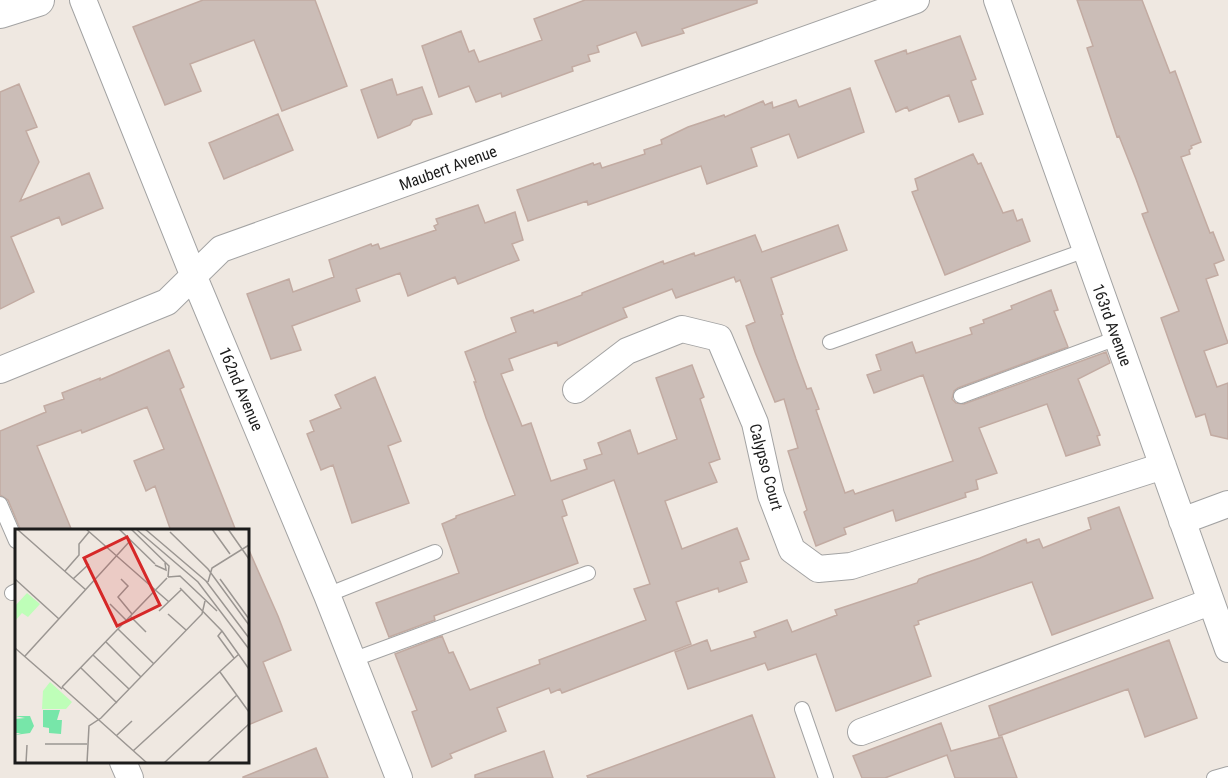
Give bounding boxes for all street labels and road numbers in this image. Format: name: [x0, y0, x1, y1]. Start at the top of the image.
street label: Maubert Avenue: [397, 142, 499, 194]
street label: 163rd Avenue: [1088, 281, 1136, 369]
street label: 162nd Avenue: [215, 344, 267, 434]
street label: Calypso Court: [745, 422, 787, 513]

